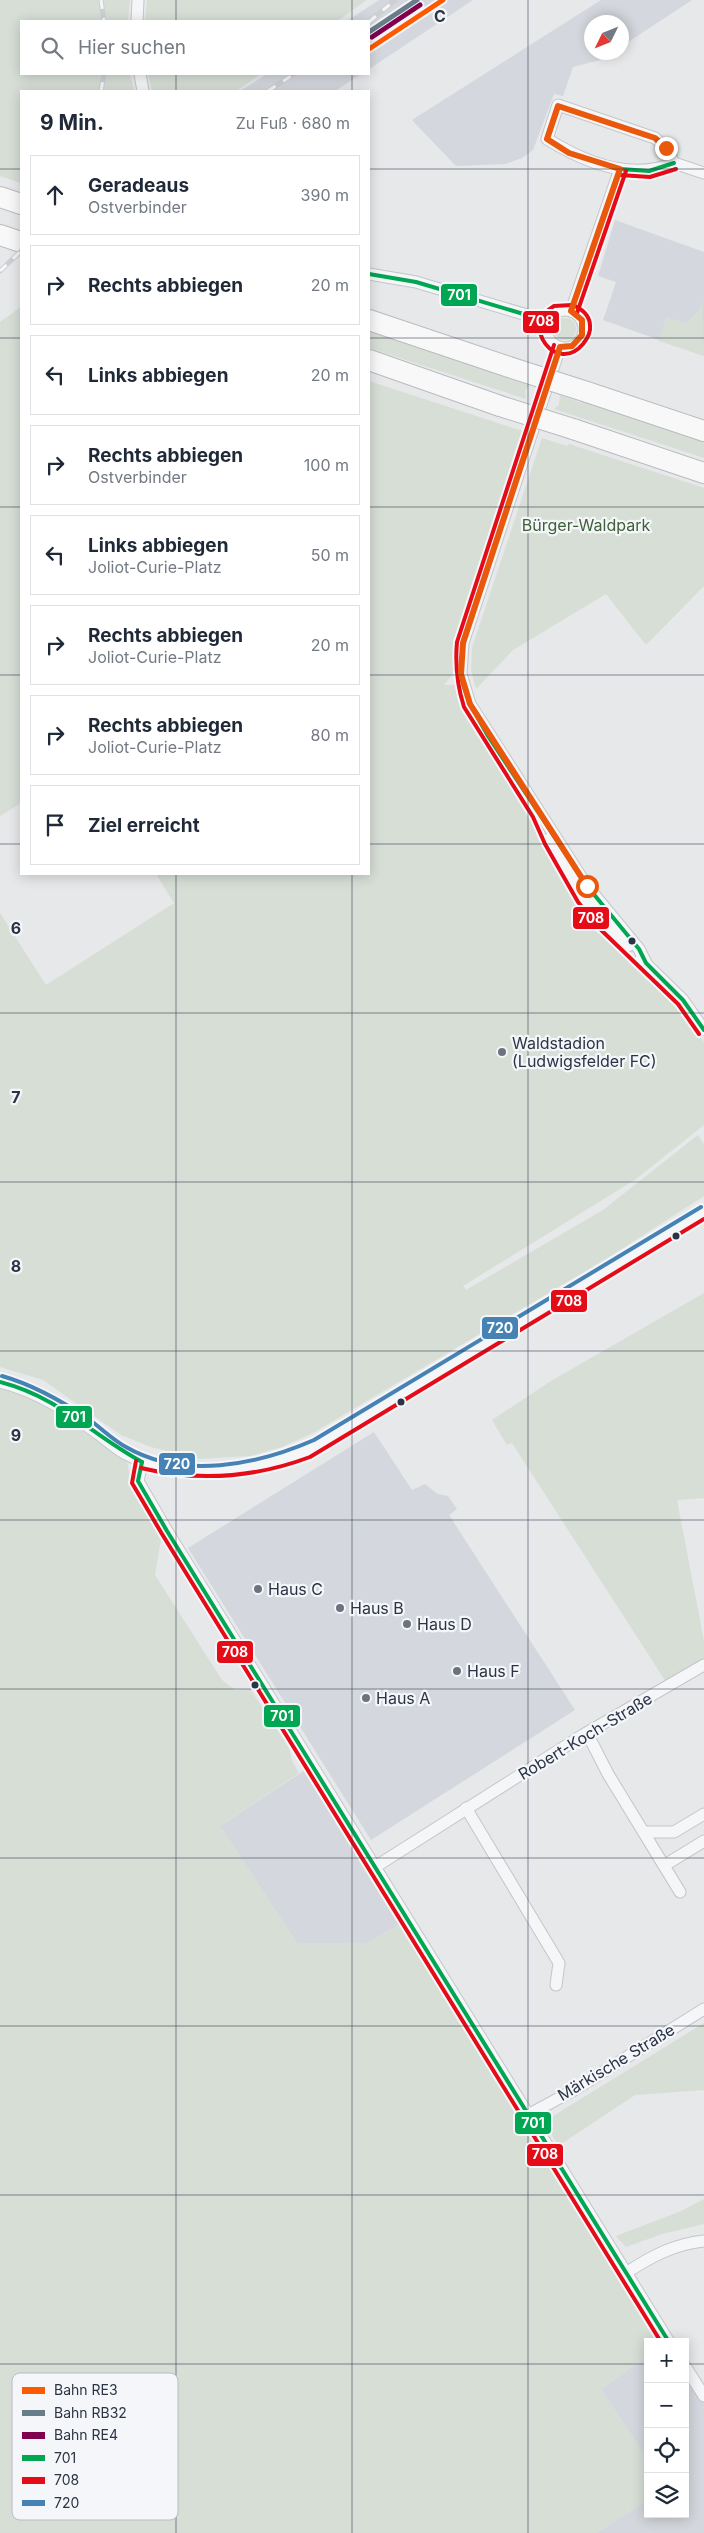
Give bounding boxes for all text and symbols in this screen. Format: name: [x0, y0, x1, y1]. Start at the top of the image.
text: C: [434, 6, 446, 26]
north arrow: [584, 15, 629, 60]
search box: [20, 20, 370, 75]
icon: search: [38, 34, 66, 62]
text: Hier suchen: [78, 36, 186, 59]
text: 9 Min.: [40, 110, 104, 135]
text: Zu Fuß · 680 m: [236, 113, 350, 133]
route end: [655, 137, 678, 160]
text: Geradeaus: [88, 174, 189, 197]
icon: ahead: [41, 181, 69, 209]
text: 390 m: [301, 185, 349, 205]
text: Ostverbinder: [88, 197, 187, 217]
icon: right: [41, 271, 69, 299]
text: Rechts abbiegen: [88, 274, 243, 297]
text: 20 m: [311, 275, 349, 295]
line badge: 701: [440, 283, 478, 307]
text: 701: [447, 286, 471, 303]
line badge: 708: [522, 310, 560, 334]
text: 708: [528, 312, 554, 329]
icon: left: [41, 361, 69, 389]
text: Links abbiegen: [88, 364, 229, 387]
text: 20 m: [311, 365, 349, 385]
text: Rechts abbiegen: [88, 444, 243, 467]
icon: right: [41, 451, 69, 479]
text: 100 m: [304, 455, 349, 475]
text: Ostverbinder: [88, 467, 187, 487]
park label: Bürger-Waldpark: [522, 515, 650, 535]
text: Links abbiegen: [88, 534, 229, 557]
icon: left: [41, 541, 69, 569]
text: 50 m: [311, 545, 349, 565]
text: Joliot-Curie-Platz: [88, 557, 221, 577]
text: Rechts abbiegen: [88, 624, 243, 647]
icon: right: [41, 631, 69, 659]
text: 20 m: [311, 635, 349, 655]
text: Joliot-Curie-Platz: [88, 647, 221, 667]
text: Rechts abbiegen: [88, 714, 243, 737]
icon: right: [41, 721, 69, 749]
text: 80 m: [310, 725, 349, 745]
text: Joliot-Curie-Platz: [88, 737, 221, 757]
icon: arrive: [41, 811, 69, 839]
text: Ziel erreicht: [88, 814, 200, 837]
route start: [576, 875, 599, 898]
line badge: 708: [572, 906, 610, 930]
text: 708: [578, 909, 604, 926]
text: 6: [11, 918, 21, 938]
unlabelled marker: [627, 936, 637, 946]
place label: Waldstadion (Ludwigsfelder FC): [512, 1033, 657, 1071]
marker: Waldstadion (Ludwigsfelder FC): [496, 1046, 508, 1058]
text: 7: [11, 1087, 21, 1107]
unlabelled marker: [671, 1231, 681, 1241]
text: 8: [11, 1256, 21, 1276]
line badge: 708: [550, 1289, 588, 1313]
text: 708: [556, 1292, 582, 1309]
line badge: 720: [481, 1316, 519, 1340]
text: 720: [487, 1319, 513, 1336]
unlabelled marker: [396, 1397, 406, 1407]
line badge: 701: [55, 1405, 93, 1429]
text: 701: [62, 1408, 86, 1425]
text: 9: [11, 1425, 21, 1445]
line badge: 720: [158, 1452, 196, 1476]
text: 720: [164, 1455, 190, 1472]
place label: Haus C: [268, 1579, 323, 1599]
marker: Haus C: [252, 1583, 264, 1595]
place label: Haus B: [350, 1598, 404, 1618]
marker: Haus B: [334, 1602, 346, 1614]
place label: Haus D: [417, 1614, 472, 1634]
marker: Haus D: [401, 1618, 413, 1630]
line badge: 708: [216, 1640, 254, 1664]
text: 708: [222, 1643, 248, 1660]
place label: Haus F: [467, 1661, 520, 1681]
marker: Haus F: [451, 1665, 463, 1677]
unlabelled marker: [250, 1680, 260, 1690]
place label: Haus A: [376, 1688, 430, 1708]
street label: Robert-Koch-Straße: [514, 1688, 656, 1784]
marker: Haus A: [360, 1692, 372, 1704]
line badge: 701: [263, 1704, 301, 1728]
text: 701: [270, 1707, 294, 1724]
street label: Märkische Straße: [554, 2019, 678, 2105]
line badge: 701: [514, 2111, 552, 2135]
text: 701: [521, 2114, 545, 2131]
line badge: 708: [526, 2143, 564, 2167]
text: 708: [532, 2145, 558, 2162]
map controls: [644, 2338, 689, 2518]
button: +: [644, 2338, 689, 2383]
legend: [12, 2373, 178, 2520]
text: Bahn RE3: [54, 2381, 118, 2398]
button: −: [644, 2383, 689, 2428]
text: Bahn RB32: [54, 2404, 127, 2421]
text: Bahn RE4: [54, 2426, 118, 2443]
button: locate: [644, 2428, 689, 2473]
text: 701: [54, 2449, 76, 2466]
text: 708: [54, 2471, 79, 2488]
button: layers: [644, 2473, 689, 2518]
text: 720: [54, 2494, 79, 2511]

